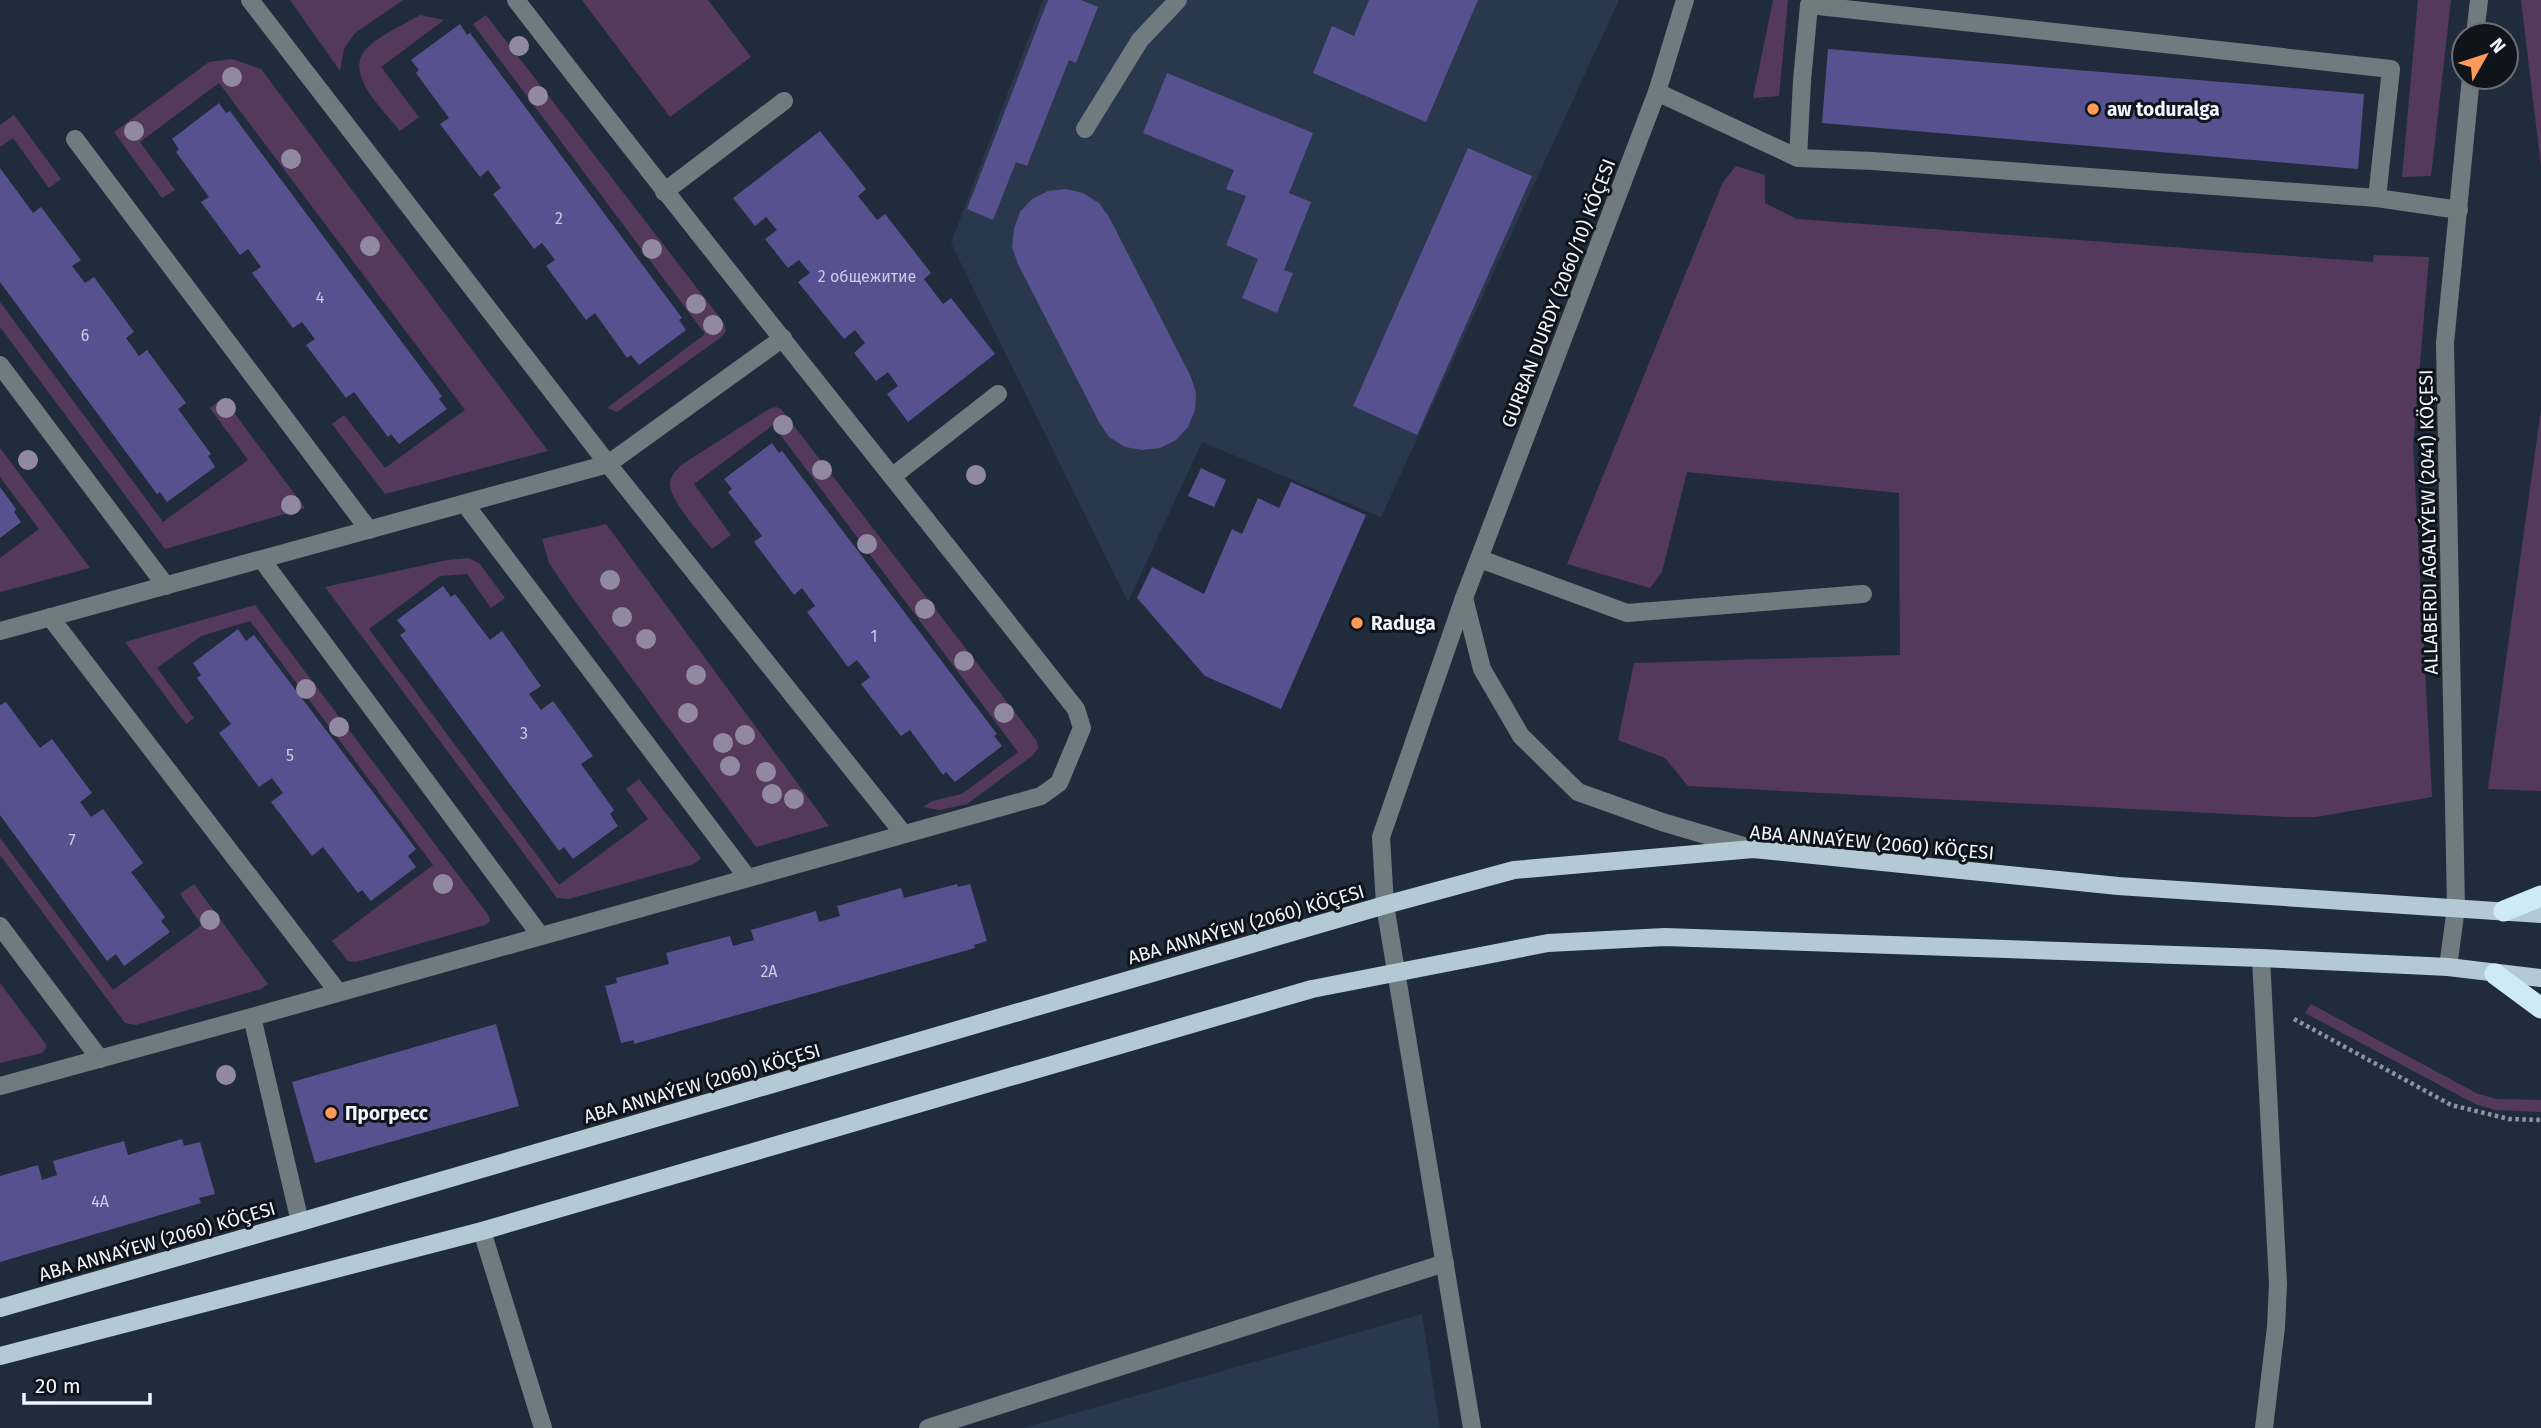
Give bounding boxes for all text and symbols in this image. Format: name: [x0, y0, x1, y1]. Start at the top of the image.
north arrow: [2450, 21, 2520, 91]
text: N: [2485, 33, 2511, 58]
place label: aw toduralga: [2107, 98, 2220, 121]
marker: aw toduralga: [2085, 101, 2101, 117]
street label: GURBAN DURDY (2060/10) KÖÇESI: [1496, 155, 1620, 431]
house number: 2: [555, 209, 563, 228]
house number: 2 общежитие: [818, 267, 916, 286]
house number: 4: [316, 288, 325, 307]
house number: 6: [81, 326, 89, 345]
street label: ALLABERDI AGALYÝEW (2041) KÖÇESI: [2414, 369, 2443, 675]
place label: Raduga: [1371, 612, 1436, 635]
marker: Raduga: [1349, 615, 1365, 631]
house number: 1: [871, 627, 877, 646]
house number: 3: [520, 724, 528, 743]
house number: 5: [286, 746, 294, 765]
street label: ABA ANNAÝEW (2060) KÖÇESI: [1749, 820, 1995, 865]
house number: 7: [68, 831, 76, 850]
street label: ABA ANNAÝEW (2060) KÖÇESI: [1125, 880, 1367, 969]
house number: 2A: [760, 962, 778, 981]
street label: ABA ANNAÝEW (2060) KÖÇESI: [581, 1039, 823, 1128]
place label: Прогресс: [345, 1102, 428, 1125]
marker: Прогресс: [323, 1105, 339, 1121]
house number: 4A: [91, 1192, 110, 1211]
street label: ABA ANNAÝEW (2060) KÖÇESI: [36, 1197, 278, 1286]
scale bar: [24, 1362, 150, 1406]
text: 20 m: [35, 1373, 81, 1399]

